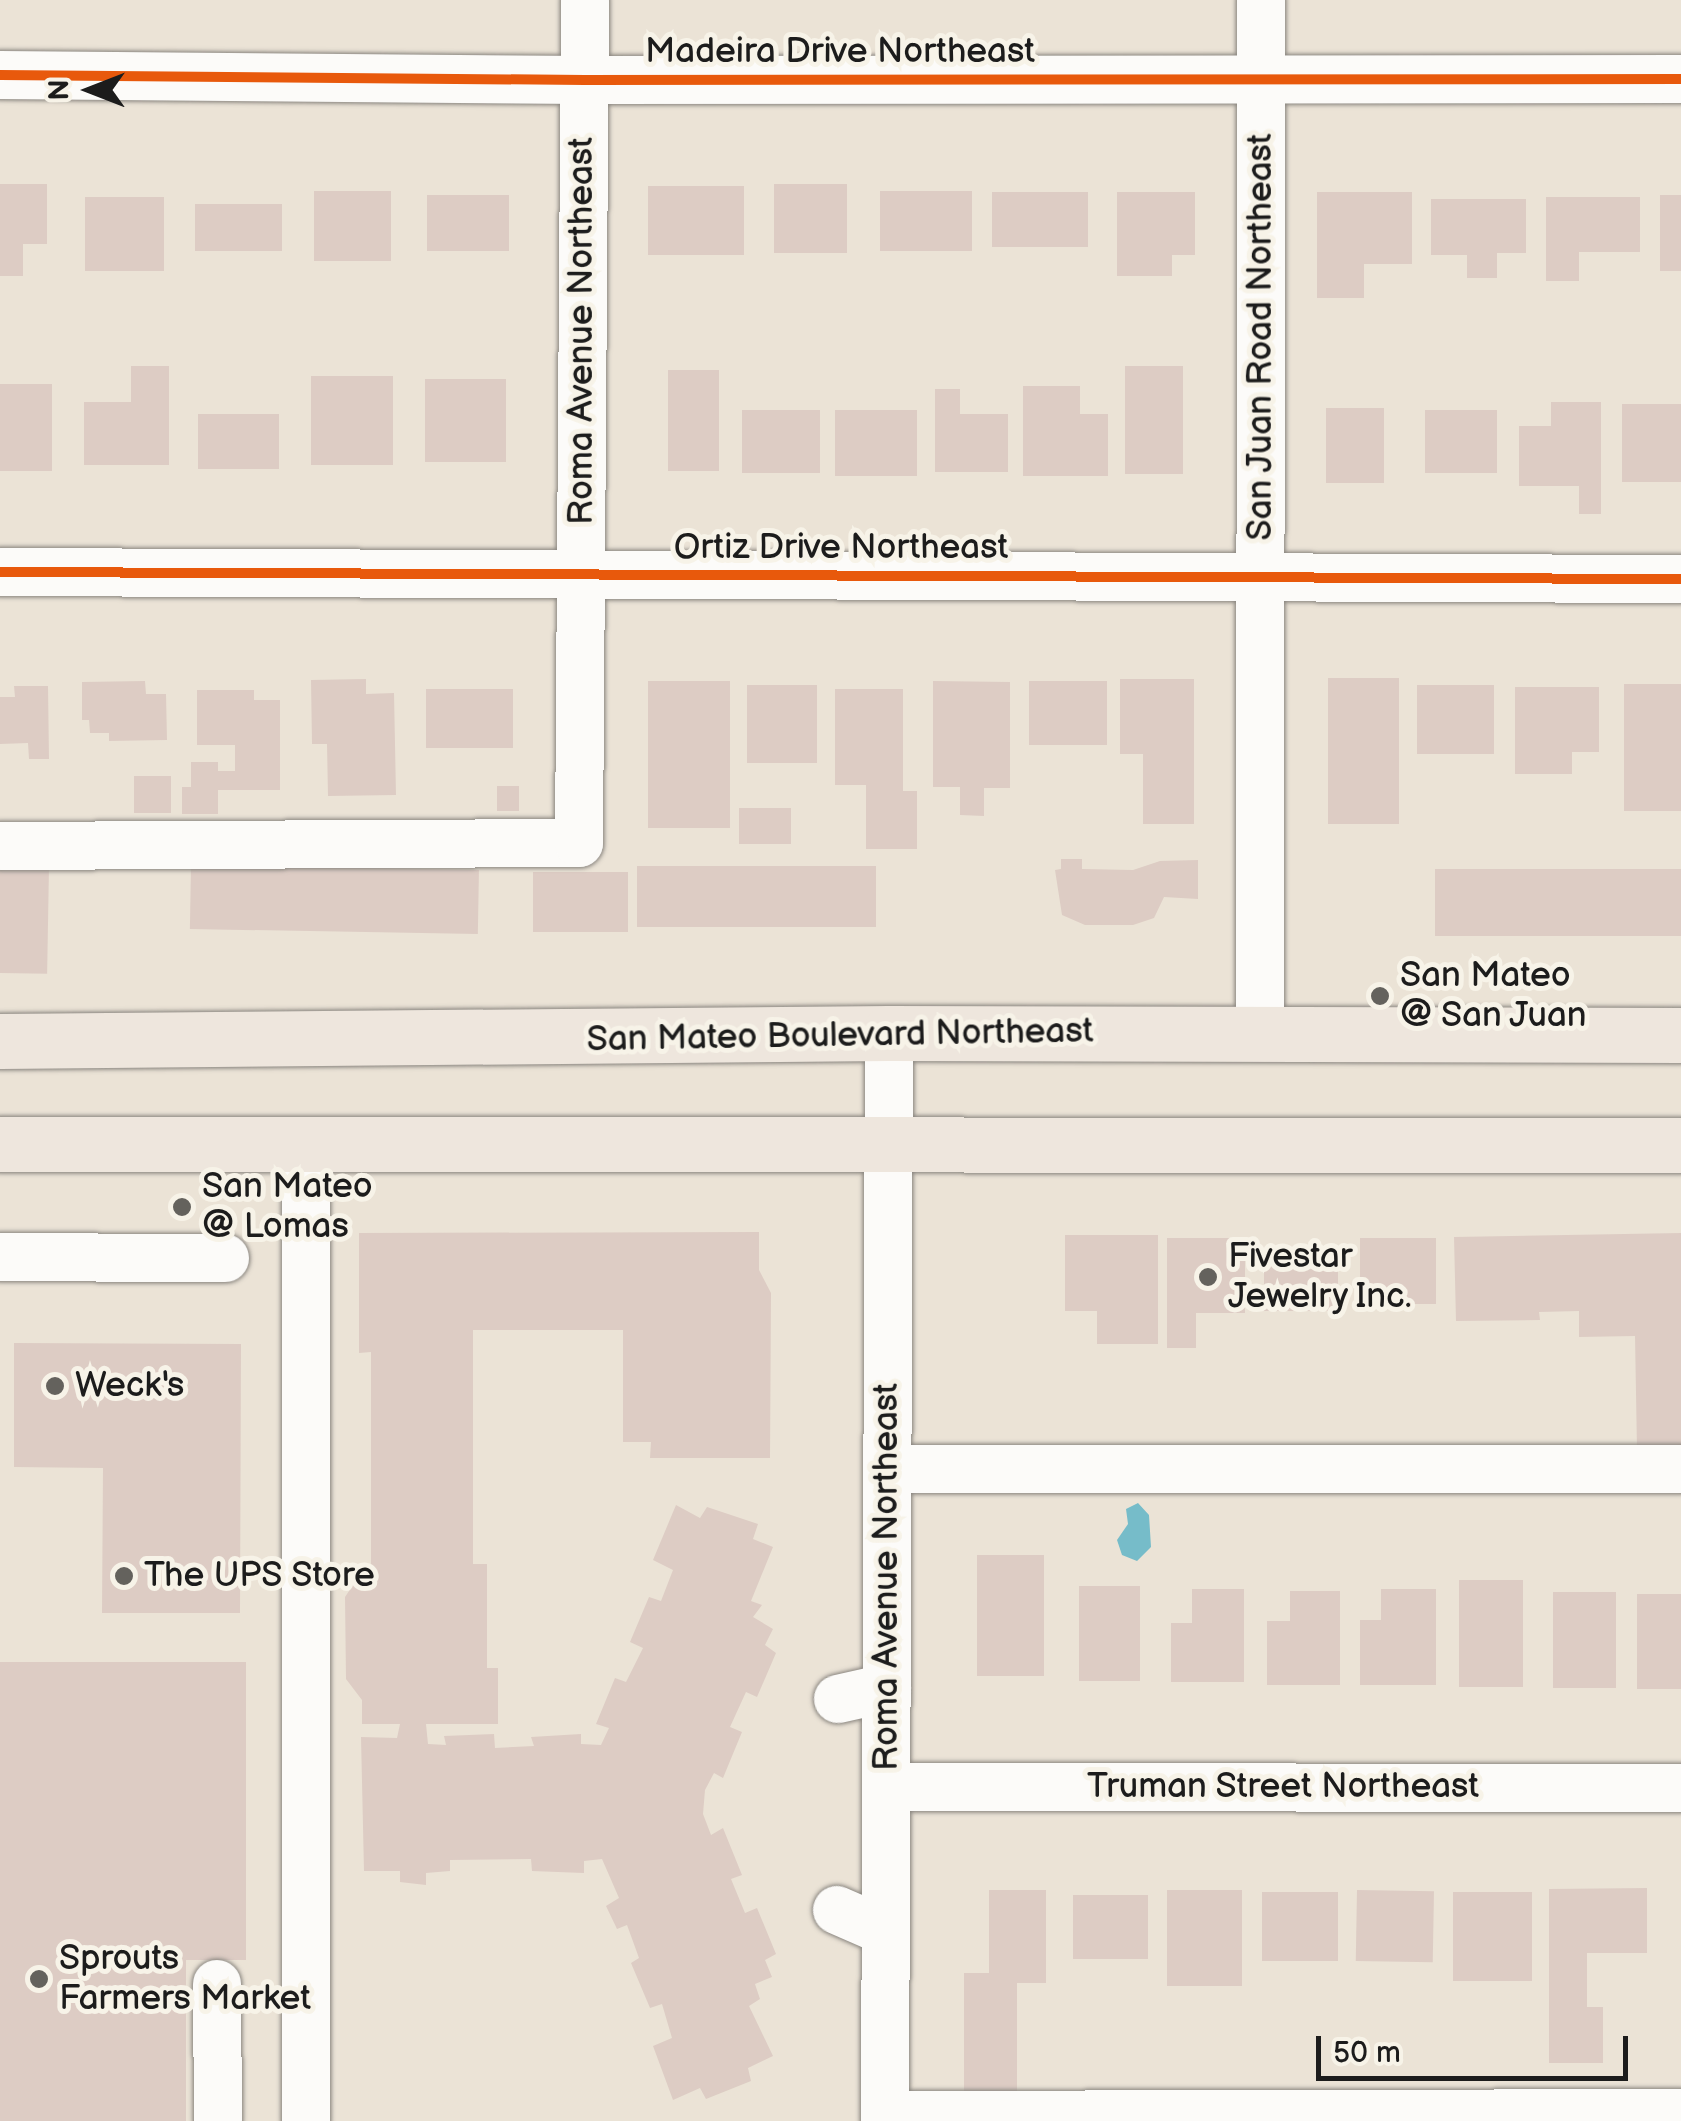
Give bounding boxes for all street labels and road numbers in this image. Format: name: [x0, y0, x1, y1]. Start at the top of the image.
street label: Madeira Drive Northeast: [645, 31, 1035, 73]
street label: San Juan Road Northeast: [1240, 133, 1282, 541]
street label: Roma Avenue Northeast: [561, 137, 603, 525]
street label: Ortiz Drive Northeast: [674, 527, 1008, 569]
street label: San Mateo Boulevard Northeast: [586, 1011, 1094, 1061]
street label: Roma Avenue Northeast: [866, 1383, 908, 1771]
street label: Truman Street Northeast: [1087, 1766, 1479, 1808]

